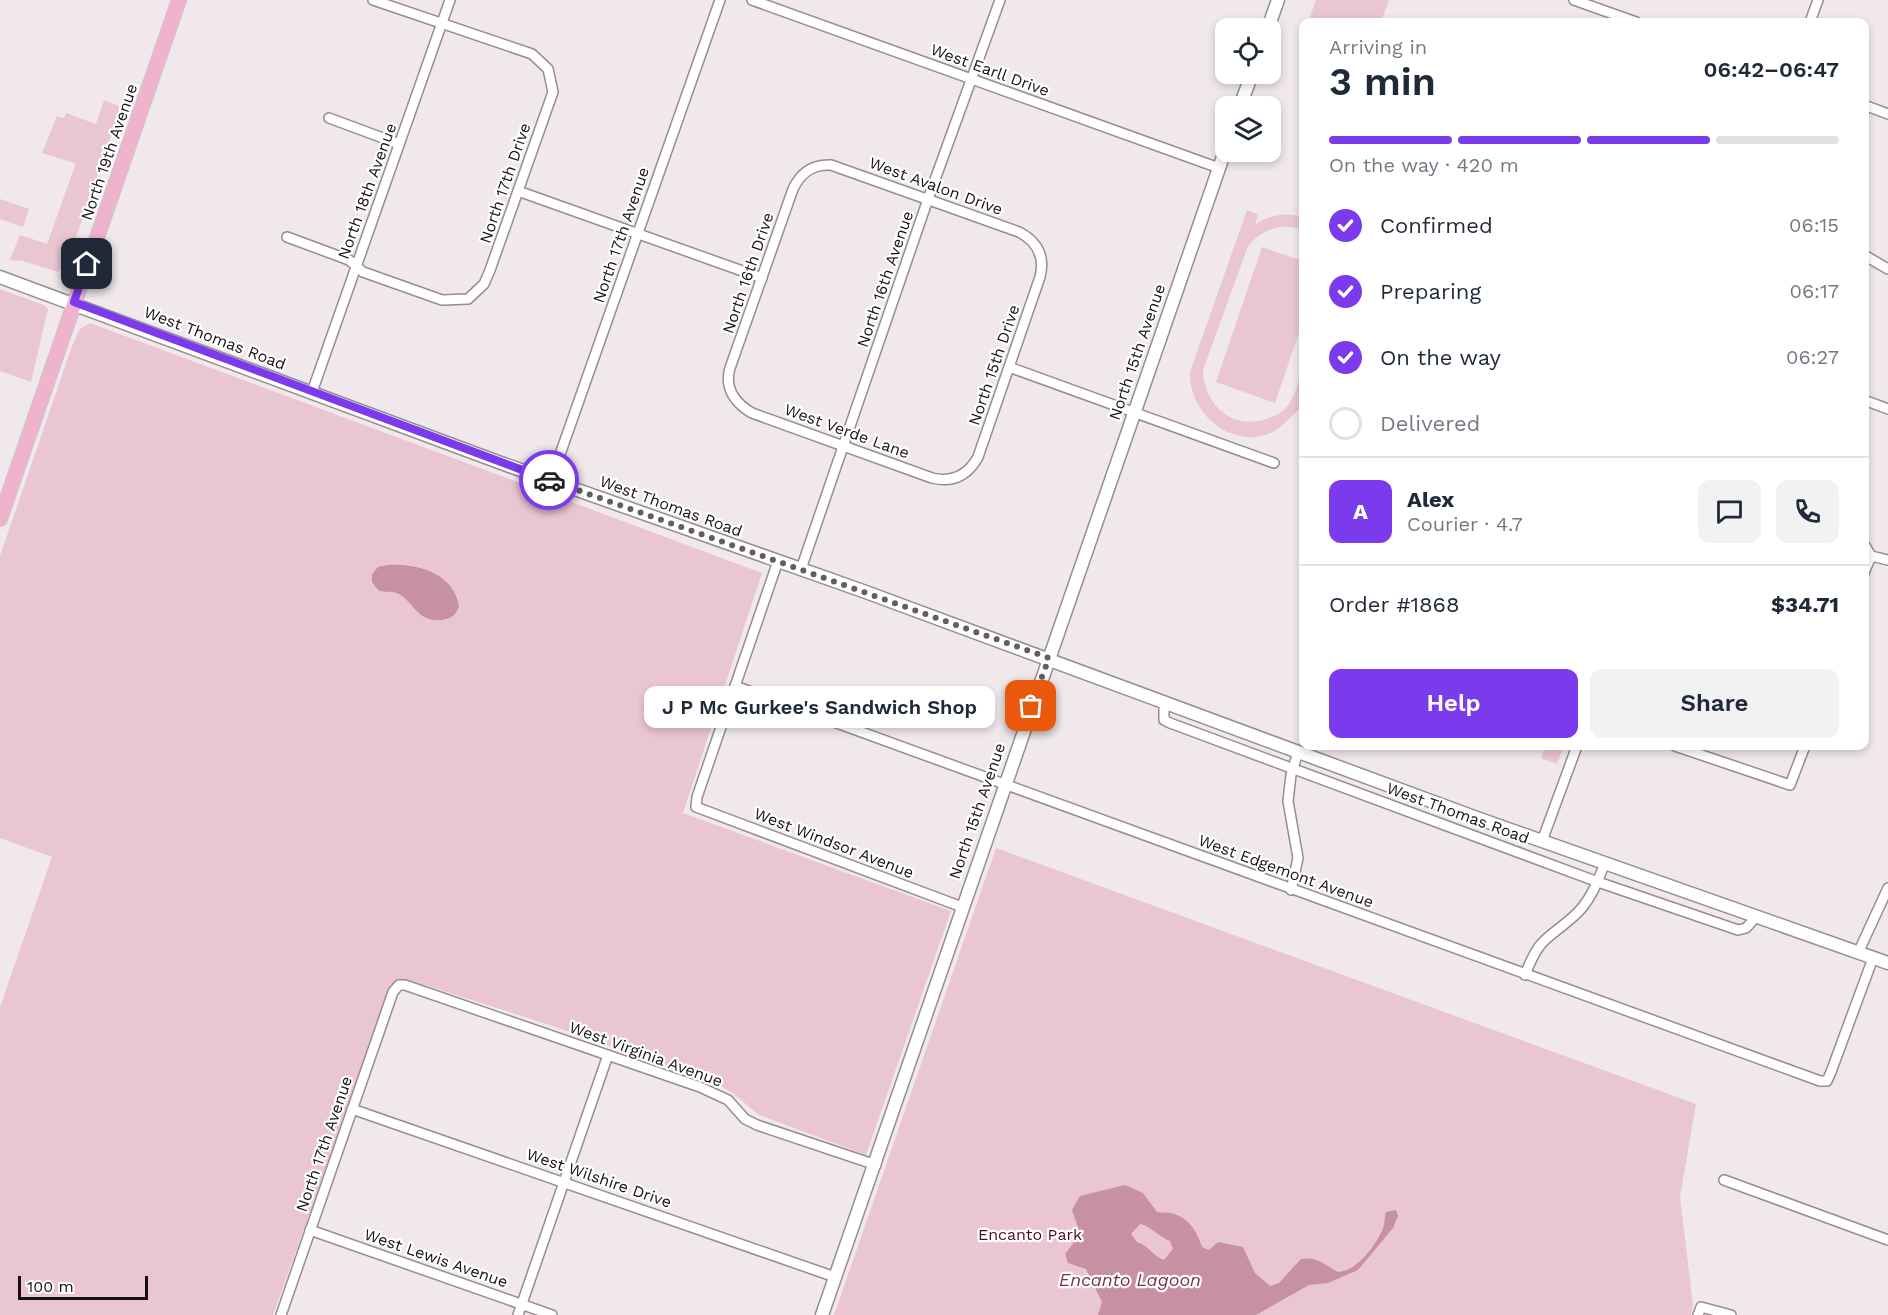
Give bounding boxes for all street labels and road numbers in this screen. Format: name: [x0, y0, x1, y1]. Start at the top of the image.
street label: West Earll Drive: [928, 40, 1052, 100]
street label: North 19th Avenue: [77, 81, 141, 223]
street label: North 17th Drive: [475, 120, 535, 246]
street label: North 18th Avenue: [334, 121, 400, 261]
street label: West Avalon Drive: [867, 153, 1005, 219]
street label: North 17th Avenue: [589, 165, 653, 305]
street label: North 16th Avenue: [853, 208, 917, 350]
street label: North 16th Drive: [718, 210, 778, 336]
street label: North 15th Avenue: [1105, 282, 1169, 422]
street label: West Thomas Road: [141, 302, 289, 374]
street label: North 15th Drive: [964, 302, 1024, 428]
street label: West Verde Lane: [782, 400, 912, 462]
street label: West Thomas Road: [597, 471, 745, 541]
street label: North 15th Avenue: [945, 741, 1009, 881]
street label: West Thomas Road: [1384, 778, 1532, 848]
street label: West Windsor Avenue: [751, 804, 917, 882]
street label: West Edgemont Avenue: [1196, 830, 1376, 912]
street label: West Virginia Avenue: [567, 1017, 725, 1091]
street label: North 17th Avenue: [292, 1074, 356, 1214]
street label: West Wilshire Drive: [524, 1144, 674, 1212]
street label: West Lewis Avenue: [362, 1225, 510, 1291]

